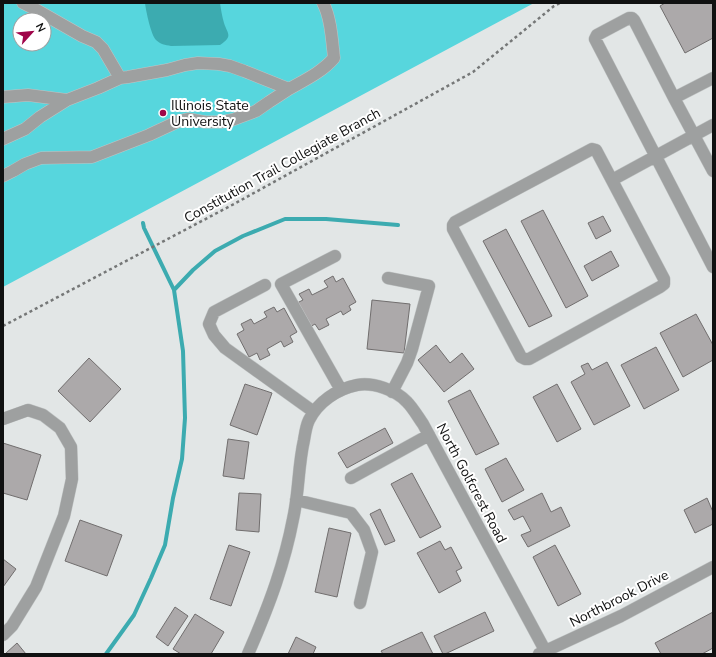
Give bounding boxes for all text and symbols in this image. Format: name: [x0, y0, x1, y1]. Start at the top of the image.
north arrow: [12, 12, 52, 52]
text: N: [32, 21, 49, 35]
place label: Illinois State University: [171, 96, 249, 131]
street label: Constitution Trail Collegiate Branch: [181, 103, 384, 228]
marker: Illinois State University: [158, 108, 168, 118]
street label: North Golfcrest Road: [432, 420, 511, 546]
street label: Northbrook Drive: [566, 565, 672, 632]

